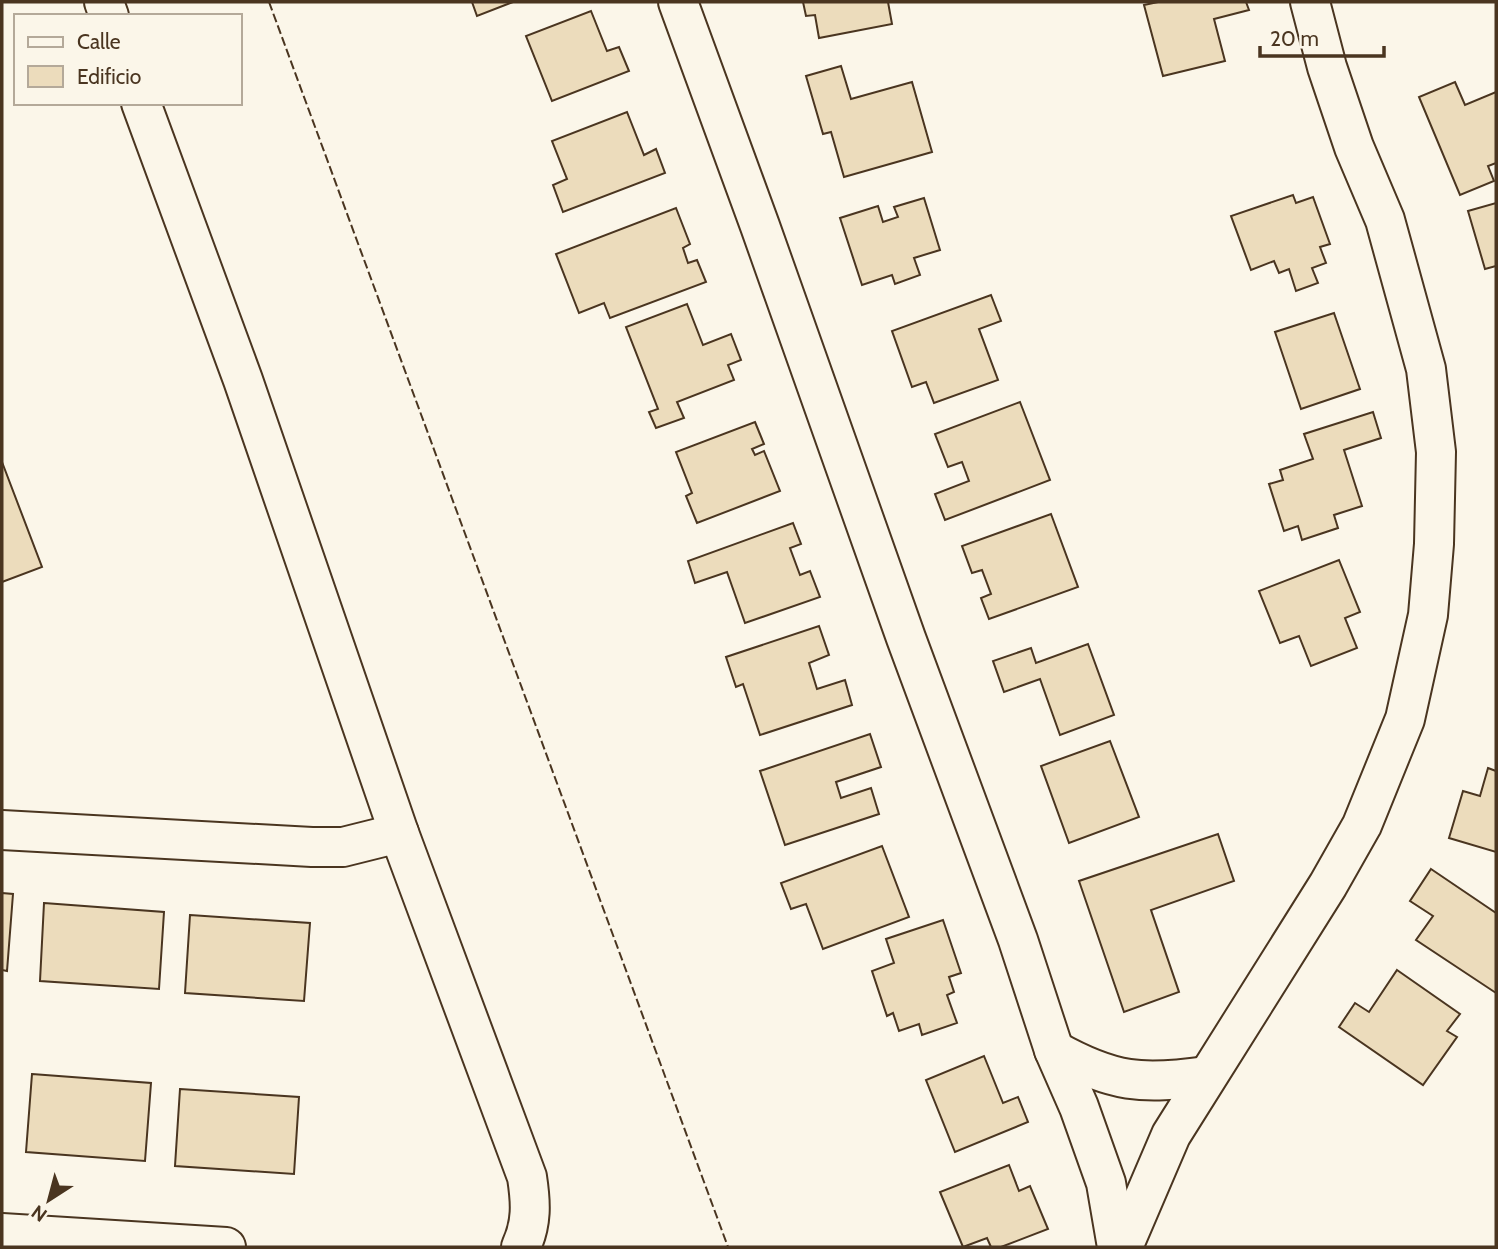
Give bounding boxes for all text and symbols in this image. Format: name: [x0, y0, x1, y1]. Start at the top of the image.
legend: [14, 14, 242, 105]
scale bar: [1260, 14, 1384, 58]
text: 20 m: [1270, 26, 1319, 51]
text: Calle: [77, 29, 121, 54]
text: Edificio: [77, 64, 141, 89]
north arrow: [14, 1165, 84, 1235]
text: N: [27, 1200, 51, 1227]

